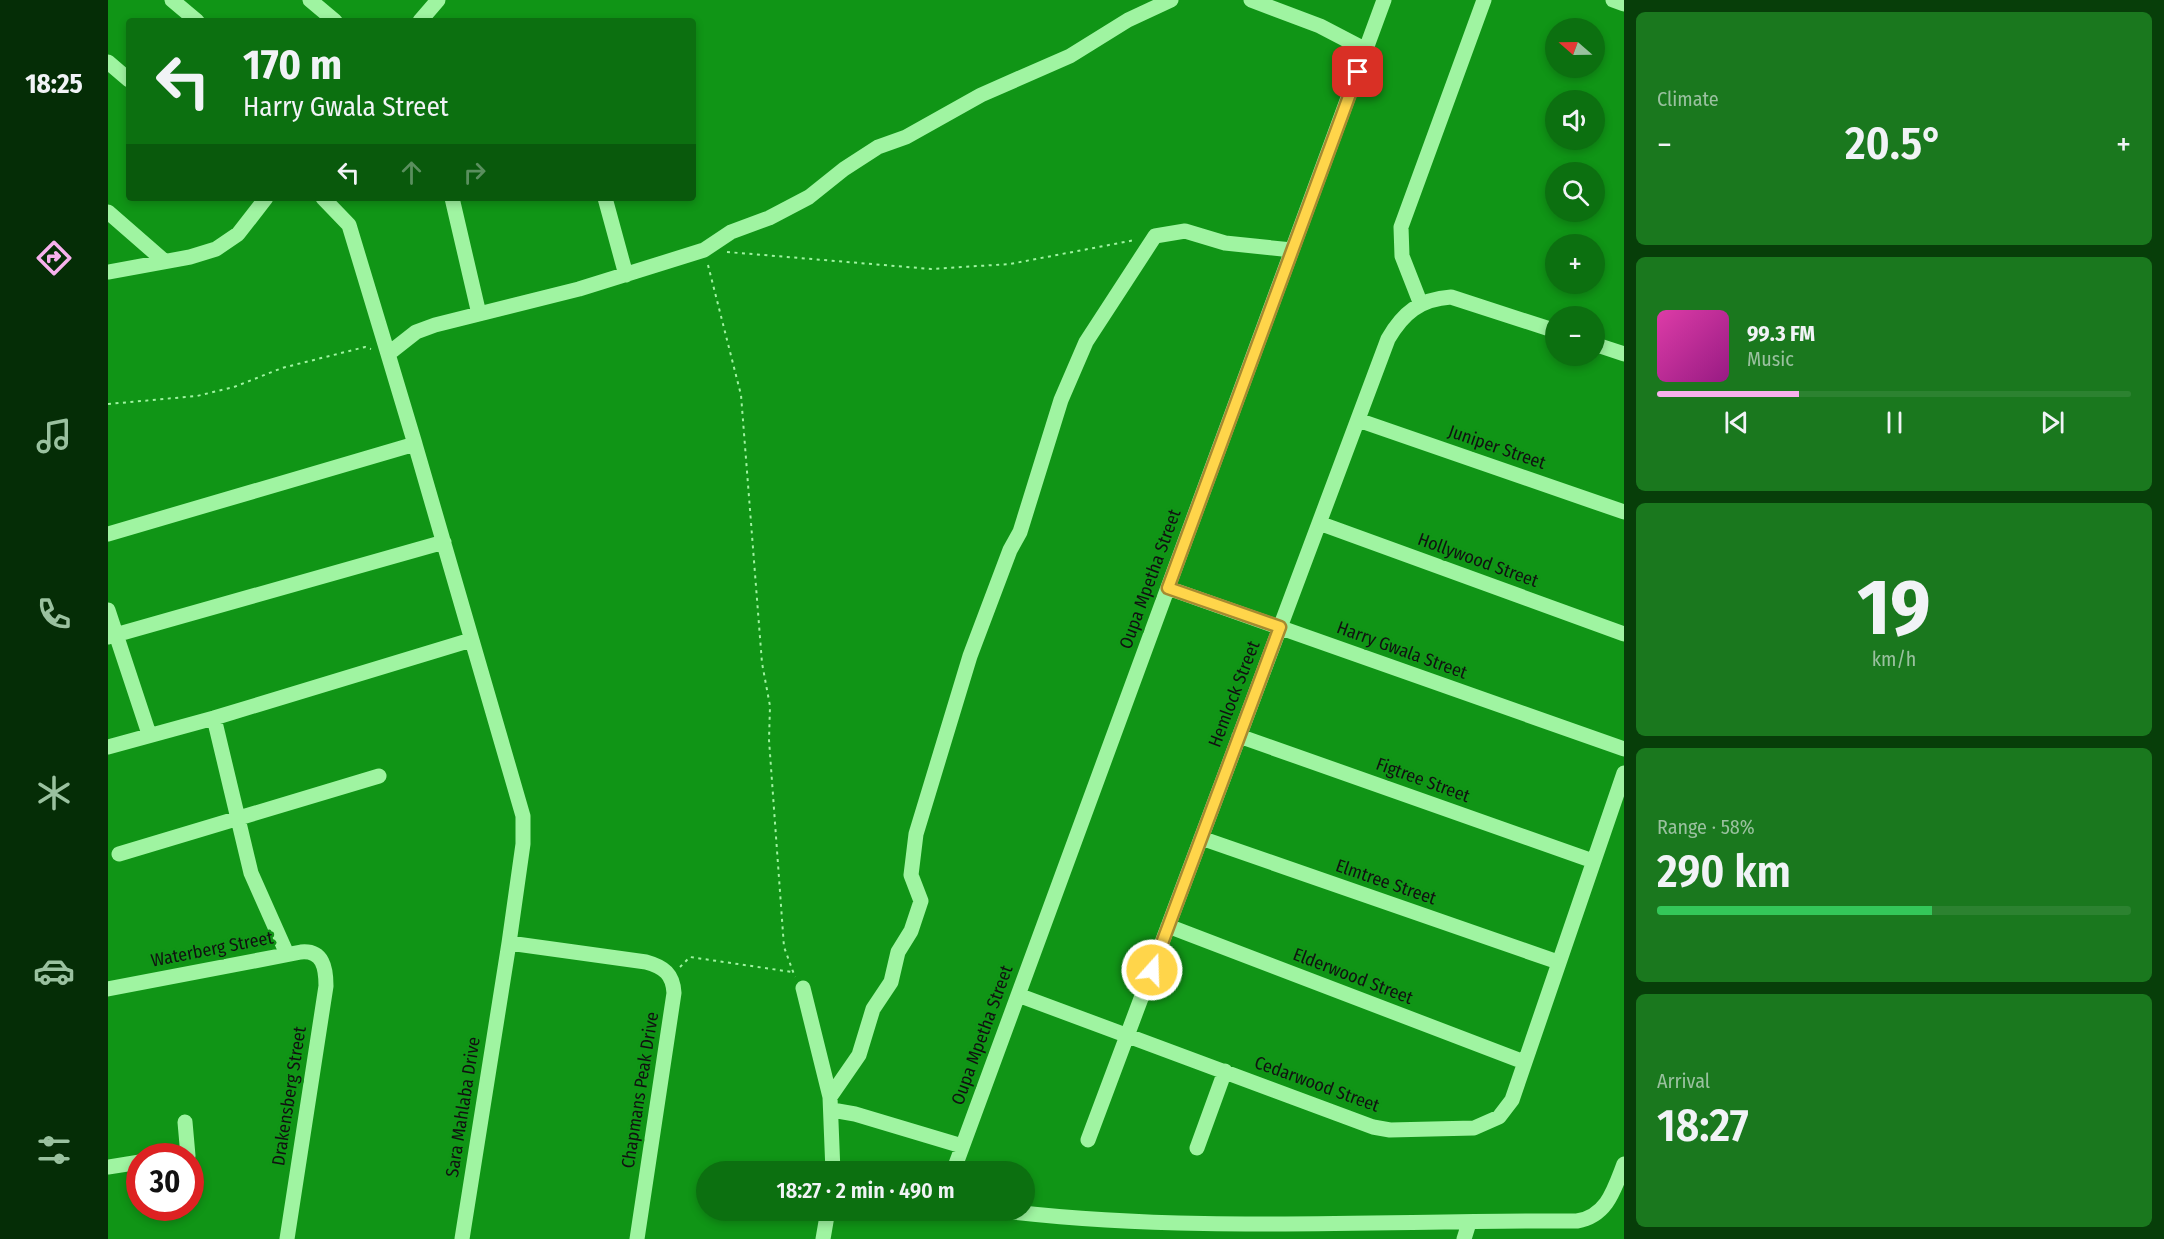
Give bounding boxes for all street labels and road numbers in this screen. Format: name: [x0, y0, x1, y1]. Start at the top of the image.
street label: Juniper Street: [1445, 420, 1549, 474]
street label: Oupa Mpetha Street: [1115, 506, 1186, 652]
street label: Hollywood Street: [1415, 528, 1541, 592]
street label: Harry Gwala Street: [1334, 616, 1470, 684]
street label: Hemlock Street: [1204, 638, 1264, 750]
street label: Figtree Street: [1373, 753, 1473, 807]
street label: Elmtree Street: [1333, 855, 1439, 910]
street label: Waterberg Street: [149, 926, 275, 972]
street label: Elderwood Street: [1290, 943, 1416, 1009]
street label: Oupa Mpetha Street: [947, 962, 1018, 1108]
street label: Chapmans Peak Drive: [617, 1010, 663, 1170]
street label: Drakensberg Street: [267, 1025, 311, 1167]
street label: Sara Mahlaba Drive: [441, 1035, 485, 1179]
street label: Cedarwood Street: [1252, 1051, 1383, 1117]

